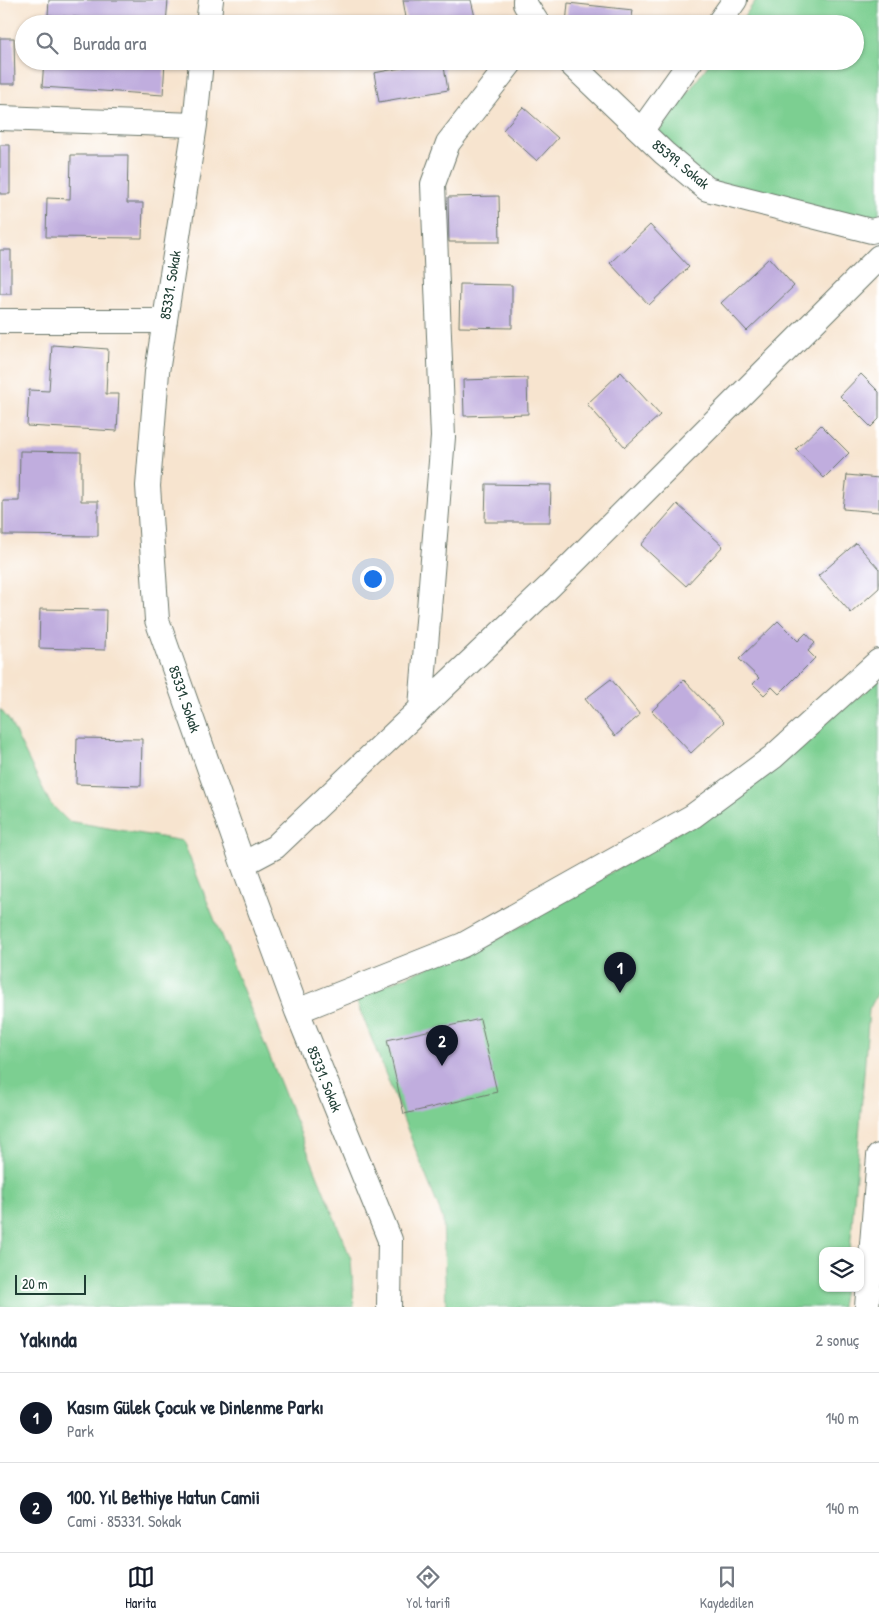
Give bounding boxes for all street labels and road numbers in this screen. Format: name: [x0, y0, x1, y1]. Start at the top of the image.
street label: 85399. Sokak: [648, 134, 714, 194]
street label: 85331. Sokak: [154, 249, 186, 321]
street label: 85331. Sokak: [164, 663, 206, 735]
street label: 85331. Sokak: [302, 1043, 348, 1115]

